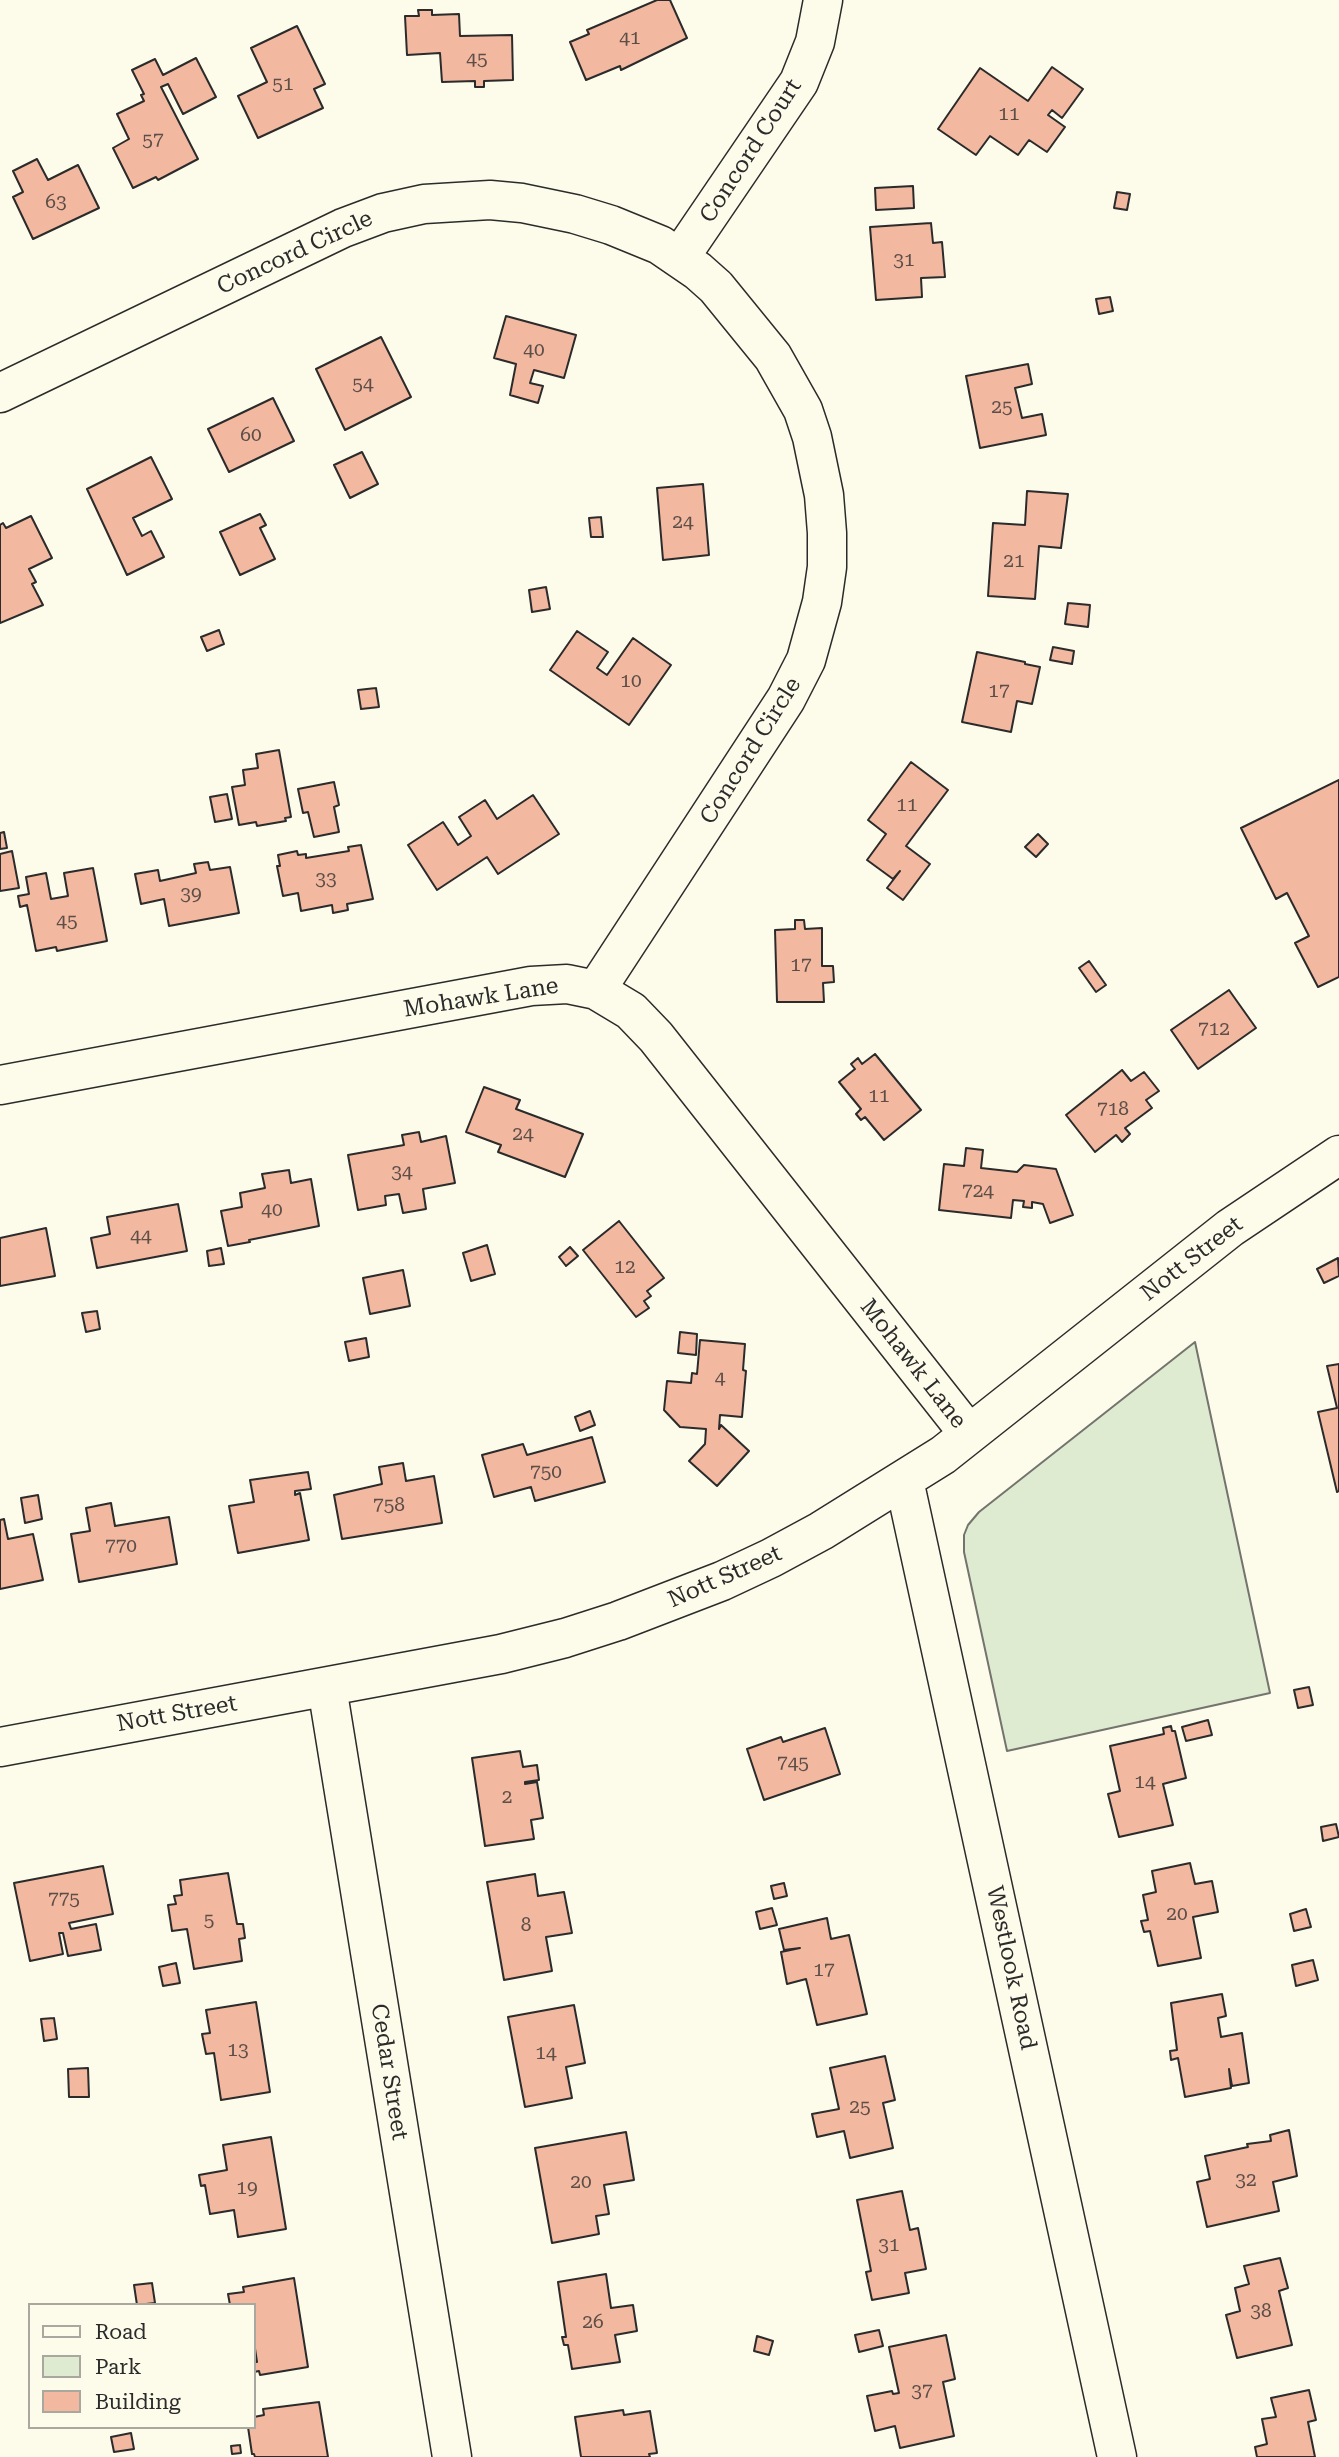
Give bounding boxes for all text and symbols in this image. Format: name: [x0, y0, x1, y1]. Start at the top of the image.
house number: 41: [619, 27, 641, 49]
house number: 45: [466, 48, 488, 70]
house number: 51: [272, 73, 294, 95]
street label: Concord Court: [694, 74, 808, 228]
house number: 11: [998, 103, 1020, 125]
house number: 57: [142, 129, 164, 151]
house number: 63: [45, 191, 67, 213]
street label: Concord Circle: [213, 205, 377, 301]
house number: 31: [893, 249, 915, 271]
house number: 40: [523, 339, 545, 361]
house number: 54: [352, 373, 374, 395]
house number: 25: [991, 396, 1013, 418]
house number: 60: [240, 424, 262, 446]
house number: 24: [672, 511, 694, 533]
house number: 21: [1003, 550, 1025, 572]
house number: 10: [620, 670, 642, 692]
street label: Concord Circle: [695, 672, 807, 830]
house number: 17: [988, 680, 1010, 702]
house number: 11: [896, 794, 918, 816]
house number: 33: [315, 868, 337, 890]
house number: 39: [180, 883, 202, 905]
house number: 45: [56, 910, 78, 932]
house number: 17: [790, 954, 812, 976]
street label: Mohawk Lane: [402, 972, 560, 1024]
house number: 712: [1198, 1018, 1230, 1040]
house number: 11: [868, 1085, 890, 1107]
house number: 718: [1097, 1098, 1129, 1120]
house number: 24: [512, 1123, 534, 1145]
house number: 34: [391, 1161, 413, 1183]
house number: 724: [962, 1180, 994, 1202]
house number: 40: [261, 1199, 283, 1221]
street label: Nott Street: [1136, 1211, 1248, 1307]
house number: 44: [130, 1225, 152, 1247]
house number: 12: [614, 1256, 636, 1278]
street label: Mohawk Lane: [854, 1294, 972, 1434]
house number: 4: [715, 1367, 725, 1389]
house number: 750: [530, 1461, 562, 1483]
house number: 758: [373, 1494, 405, 1516]
house number: 770: [105, 1535, 137, 1557]
street label: Nott Street: [664, 1540, 786, 1614]
street label: Nott Street: [115, 1690, 239, 1738]
house number: 745: [777, 1752, 809, 1774]
house number: 14: [1134, 1771, 1156, 1793]
house number: 2: [502, 1786, 512, 1808]
street label: Westlook Road: [980, 1884, 1042, 2052]
house number: 775: [48, 1888, 80, 1910]
house number: 20: [1166, 1903, 1188, 1925]
house number: 5: [204, 1909, 214, 1931]
house number: 8: [521, 1914, 531, 1936]
house number: 17: [813, 1959, 835, 1981]
street label: Cedar Street: [365, 2002, 413, 2142]
house number: 13: [227, 2039, 249, 2061]
house number: 14: [535, 2042, 557, 2064]
house number: 25: [849, 2096, 871, 2118]
house number: 32: [1235, 2169, 1257, 2191]
house number: 20: [570, 2171, 592, 2193]
house number: 19: [236, 2177, 258, 2199]
house number: 31: [878, 2234, 900, 2256]
house number: 38: [1250, 2300, 1272, 2322]
legend: [28, 2303, 256, 2429]
house number: 26: [582, 2311, 604, 2333]
text: Road: [95, 2320, 147, 2344]
text: Park: [95, 2355, 141, 2379]
house number: 37: [911, 2380, 933, 2402]
text: Building: [95, 2390, 181, 2414]

